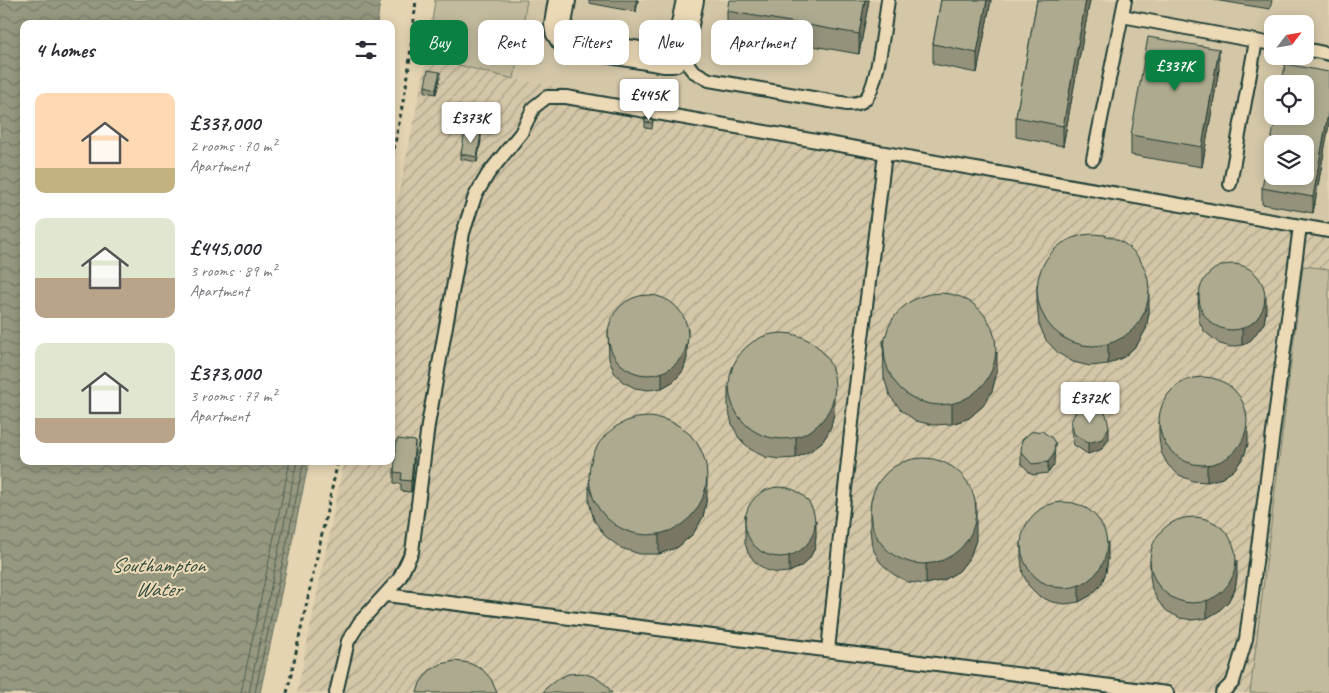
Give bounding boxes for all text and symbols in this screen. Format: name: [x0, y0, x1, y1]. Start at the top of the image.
north arrow: [1264, 15, 1314, 65]
map controls: [1264, 15, 1314, 185]
chip: Buy: [410, 20, 468, 65]
chip: Rent: [478, 20, 544, 65]
chip: Filters: [554, 20, 629, 65]
chip: New: [639, 20, 701, 65]
chip: Apartment: [711, 20, 813, 65]
icon: filters: [352, 36, 380, 64]
text: 4 homes: [35, 37, 94, 63]
pin: £337K: [1140, 49, 1210, 92]
text: £337K: [1157, 56, 1193, 76]
button: locate: [1264, 75, 1314, 125]
pin: £445K: [614, 78, 684, 121]
text: £445K: [631, 85, 667, 105]
pin: £373K: [436, 102, 506, 144]
text: £373K: [453, 108, 489, 128]
text: £337,000: [190, 110, 260, 136]
icon: home: [75, 113, 135, 173]
button: layers: [1264, 135, 1314, 185]
text: 2 rooms · 70 m²: [190, 136, 276, 156]
text: Apartment: [190, 156, 249, 176]
text: £445,000: [190, 235, 260, 261]
icon: home: [75, 238, 135, 298]
text: 3 rooms · 89 m²: [190, 261, 276, 281]
text: Apartment: [190, 281, 249, 301]
text: £373,000: [190, 360, 260, 386]
icon: home: [75, 363, 135, 423]
pin: £372K: [1055, 382, 1125, 424]
text: 3 rooms · 77 m²: [190, 386, 276, 406]
text: £372K: [1072, 388, 1108, 408]
text: Apartment: [190, 406, 249, 426]
water label: Southampton Water: [111, 552, 207, 602]

